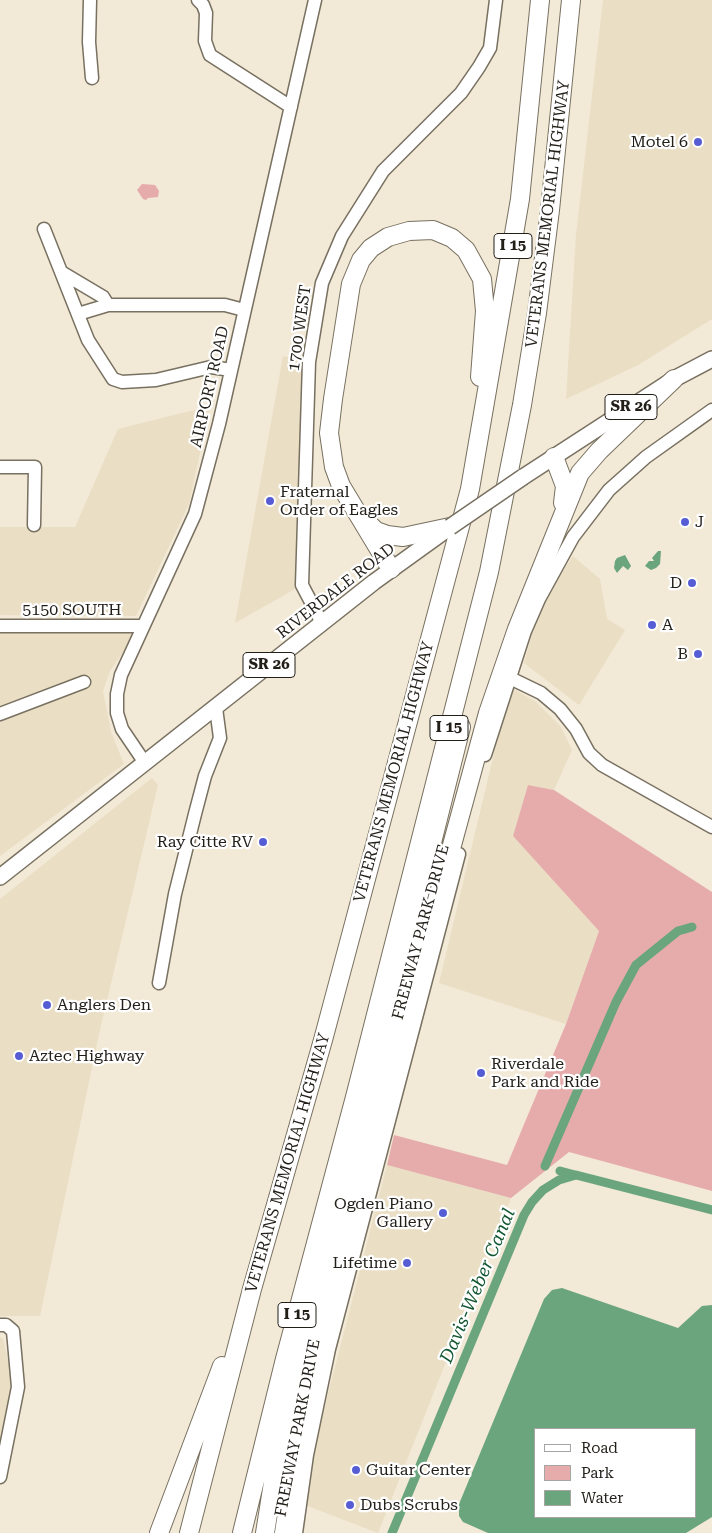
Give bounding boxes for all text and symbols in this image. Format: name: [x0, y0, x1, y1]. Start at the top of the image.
street label: VETERANS MEMORIAL HIGHWAY: [522, 79, 574, 349]
place label: Motel 6: [631, 132, 688, 152]
marker: Motel 6: [692, 136, 704, 148]
road number: I 15: [494, 234, 532, 258]
street label: 1700 WEST: [284, 284, 316, 372]
street label: AIRPORT ROAD: [187, 324, 233, 450]
road number: SR 26: [605, 394, 657, 420]
place label: Fraternal Order of Eagles: [280, 482, 398, 520]
marker: Fraternal Order of Eagles: [264, 495, 276, 507]
place label: J: [695, 512, 704, 532]
marker: J: [679, 516, 691, 528]
street label: RIVERDALE ROAD: [273, 539, 399, 643]
place label: D: [670, 573, 682, 593]
marker: D: [686, 577, 698, 589]
street label: 5150 SOUTH: [22, 600, 122, 620]
place label: A: [662, 615, 673, 635]
marker: A: [646, 619, 658, 631]
street label: VETERANS MEMORIAL HIGHWAY: [350, 640, 438, 904]
place label: B: [677, 644, 688, 664]
marker: B: [692, 648, 704, 660]
road number: SR 26: [243, 652, 295, 678]
road number: I 15: [430, 716, 468, 740]
place label: Ray Citte RV: [157, 832, 253, 852]
marker: Ray Citte RV: [257, 836, 269, 848]
street label: FREEWAY PARK DRIVE: [388, 842, 454, 1022]
place label: Anglers Den: [57, 995, 151, 1015]
marker: Anglers Den: [41, 999, 53, 1011]
street label: VETERANS MEMORIAL HIGHWAY: [242, 1031, 334, 1295]
place label: Aztec Highway: [29, 1046, 144, 1066]
marker: Aztec Highway: [13, 1050, 25, 1062]
place label: Riverdale Park and Ride: [491, 1054, 599, 1092]
marker: Riverdale Park and Ride: [475, 1067, 487, 1079]
place label: Ogden Piano Gallery: [334, 1194, 433, 1232]
water label: Davis-Weber Canal: [436, 1206, 520, 1366]
marker: Ogden Piano Gallery: [437, 1207, 449, 1219]
place label: Lifetime: [333, 1253, 397, 1273]
marker: Lifetime: [401, 1257, 413, 1269]
road number: I 15: [278, 1302, 316, 1328]
street label: FREEWAY PARK DRIVE: [271, 1338, 325, 1518]
legend: [534, 1428, 697, 1518]
text: Road: [581, 1439, 618, 1457]
place label: Guitar Center: [366, 1460, 471, 1480]
marker: Guitar Center: [350, 1464, 362, 1476]
text: Park: [581, 1464, 614, 1482]
text: Water: [581, 1489, 623, 1507]
place label: Dubs Scrubs: [360, 1495, 458, 1515]
marker: Dubs Scrubs: [344, 1499, 356, 1511]

